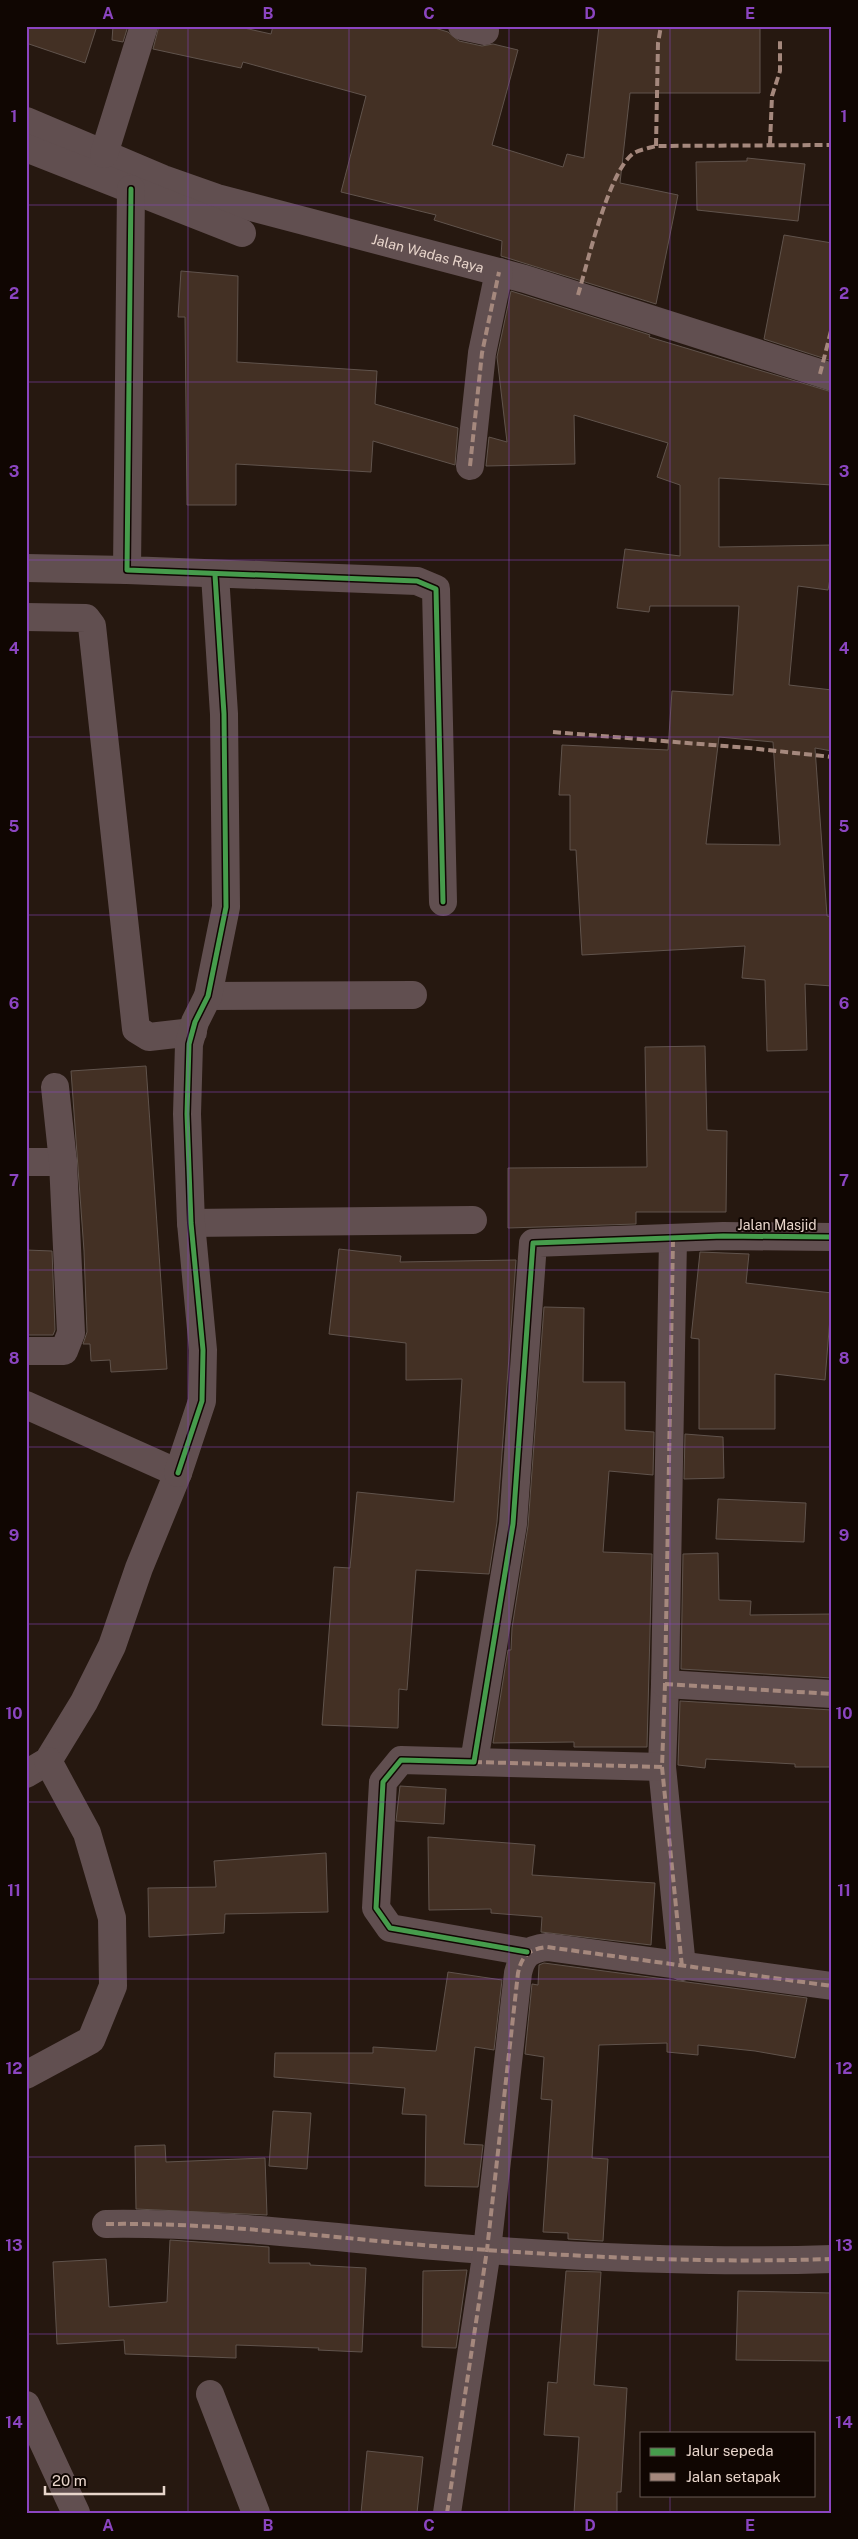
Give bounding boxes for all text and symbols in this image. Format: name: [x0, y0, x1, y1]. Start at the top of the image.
text: A: [102, 4, 114, 23]
text: B: [263, 4, 274, 23]
text: C: [423, 4, 435, 23]
text: D: [584, 4, 596, 23]
text: E: [745, 4, 755, 23]
text: 1: [11, 107, 17, 126]
text: 1: [841, 107, 847, 126]
street label: Jalan Wadas Raya: [370, 231, 486, 276]
text: 2: [9, 284, 19, 303]
text: 2: [839, 284, 849, 303]
text: 3: [9, 462, 19, 481]
text: 3: [839, 462, 849, 481]
text: 4: [9, 639, 20, 658]
text: 4: [839, 639, 850, 658]
text: 5: [9, 817, 20, 836]
text: 5: [839, 817, 850, 836]
text: 6: [9, 994, 19, 1013]
text: 6: [839, 994, 849, 1013]
text: 7: [9, 1171, 19, 1190]
text: 7: [839, 1171, 849, 1190]
street label: Jalan Masjid: [737, 1217, 817, 1233]
text: 8: [9, 1349, 20, 1368]
text: 8: [839, 1349, 850, 1368]
text: 9: [9, 1526, 19, 1545]
text: 9: [839, 1526, 849, 1545]
text: 10: [5, 1704, 23, 1723]
text: 10: [835, 1704, 853, 1723]
text: 11: [7, 1881, 21, 1900]
text: 11: [837, 1881, 851, 1900]
text: 12: [5, 2059, 23, 2078]
text: 12: [835, 2059, 853, 2078]
text: 13: [5, 2236, 23, 2255]
text: 13: [835, 2236, 853, 2255]
text: 14: [5, 2413, 23, 2432]
text: 14: [835, 2413, 853, 2432]
legend: [640, 2432, 816, 2496]
text: Jalur sepeda: [686, 2442, 774, 2459]
scale bar: [45, 2464, 164, 2496]
text: Jalan setapak: [686, 2468, 781, 2485]
text: 20 m: [52, 2472, 87, 2489]
text: A: [102, 2516, 114, 2535]
text: B: [263, 2516, 274, 2535]
text: C: [423, 2516, 435, 2535]
text: D: [584, 2516, 596, 2535]
text: E: [745, 2516, 755, 2535]

